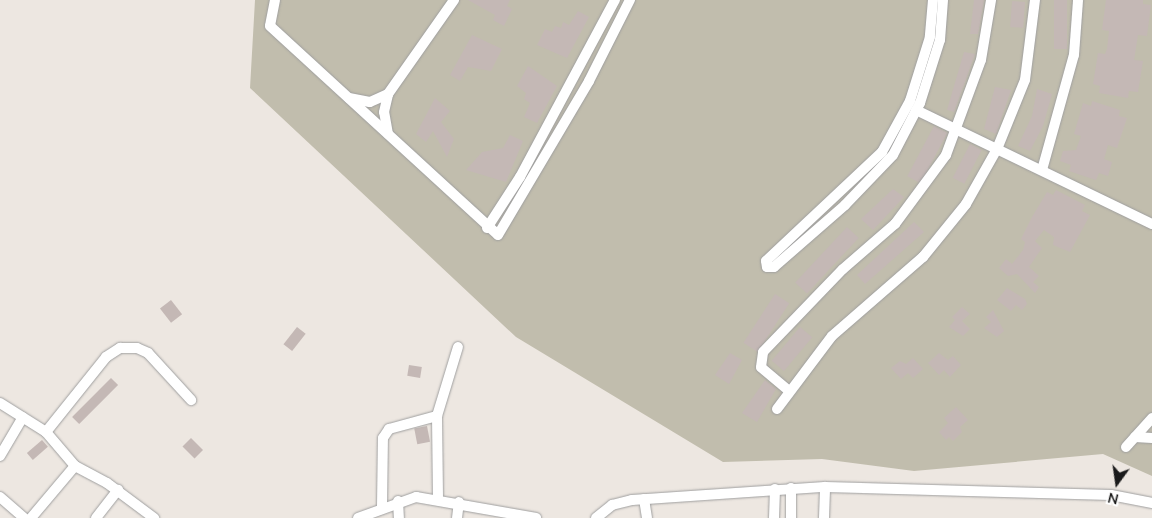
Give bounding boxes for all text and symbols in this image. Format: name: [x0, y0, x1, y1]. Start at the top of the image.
north arrow: [1092, 458, 1142, 508]
text: N: [1106, 488, 1121, 509]

